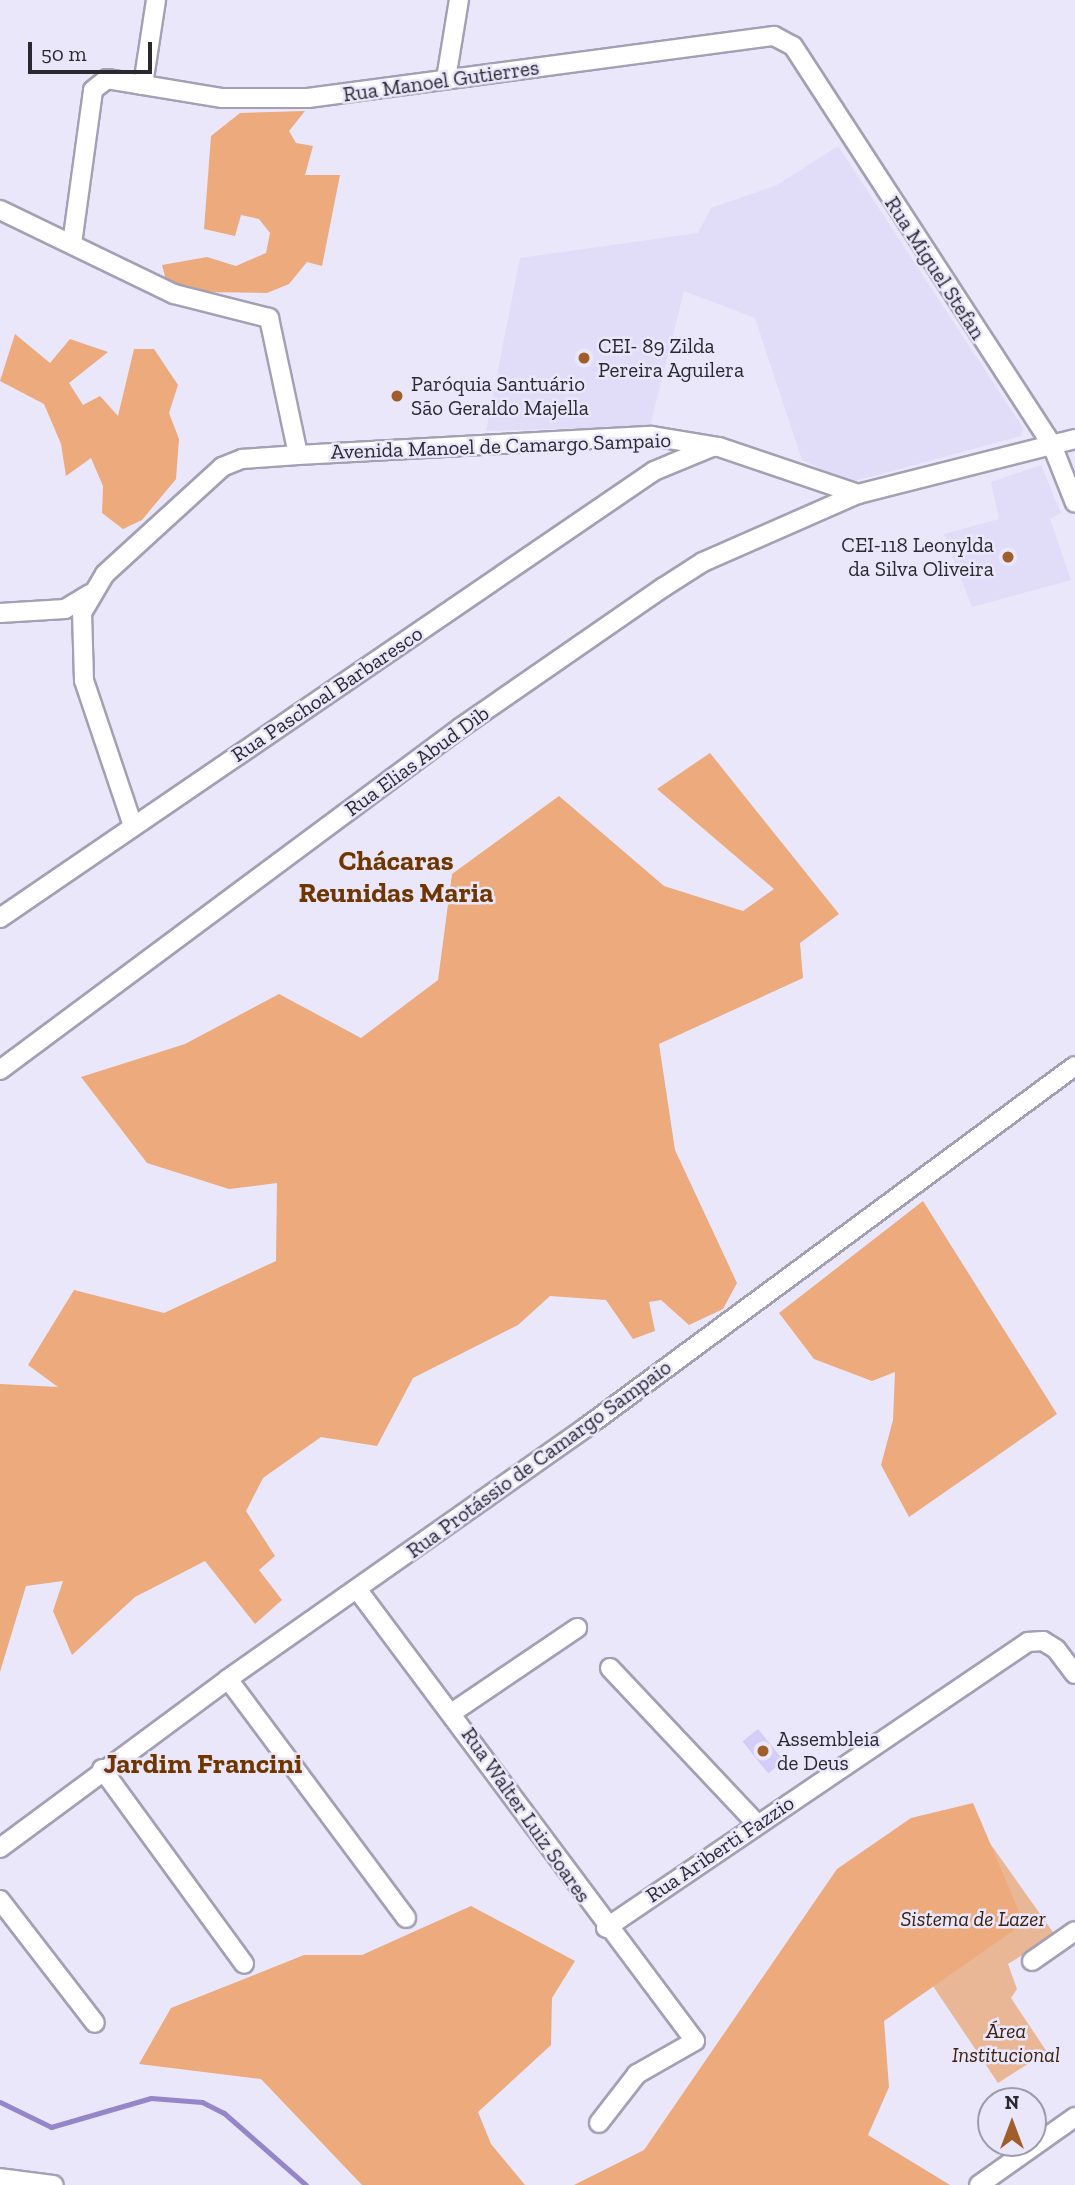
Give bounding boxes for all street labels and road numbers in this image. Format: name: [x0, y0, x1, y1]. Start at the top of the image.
street label: Rua Manoel Gutierres: [341, 55, 541, 107]
street label: Rua Miguel Stefan: [879, 192, 991, 344]
street label: Avenida Manoel de Camargo Sampaio: [330, 427, 672, 465]
street label: Rua Paschoal Barbaresco: [227, 621, 427, 767]
street label: Rua Elias Abud Dib: [340, 700, 494, 822]
street label: Rua Protássio de Camargo Sampaio: [402, 1355, 676, 1563]
street label: Rua Walter Luiz Soares: [456, 1722, 596, 1908]
street label: Rua Ariberti Fazzio: [641, 1790, 799, 1908]

